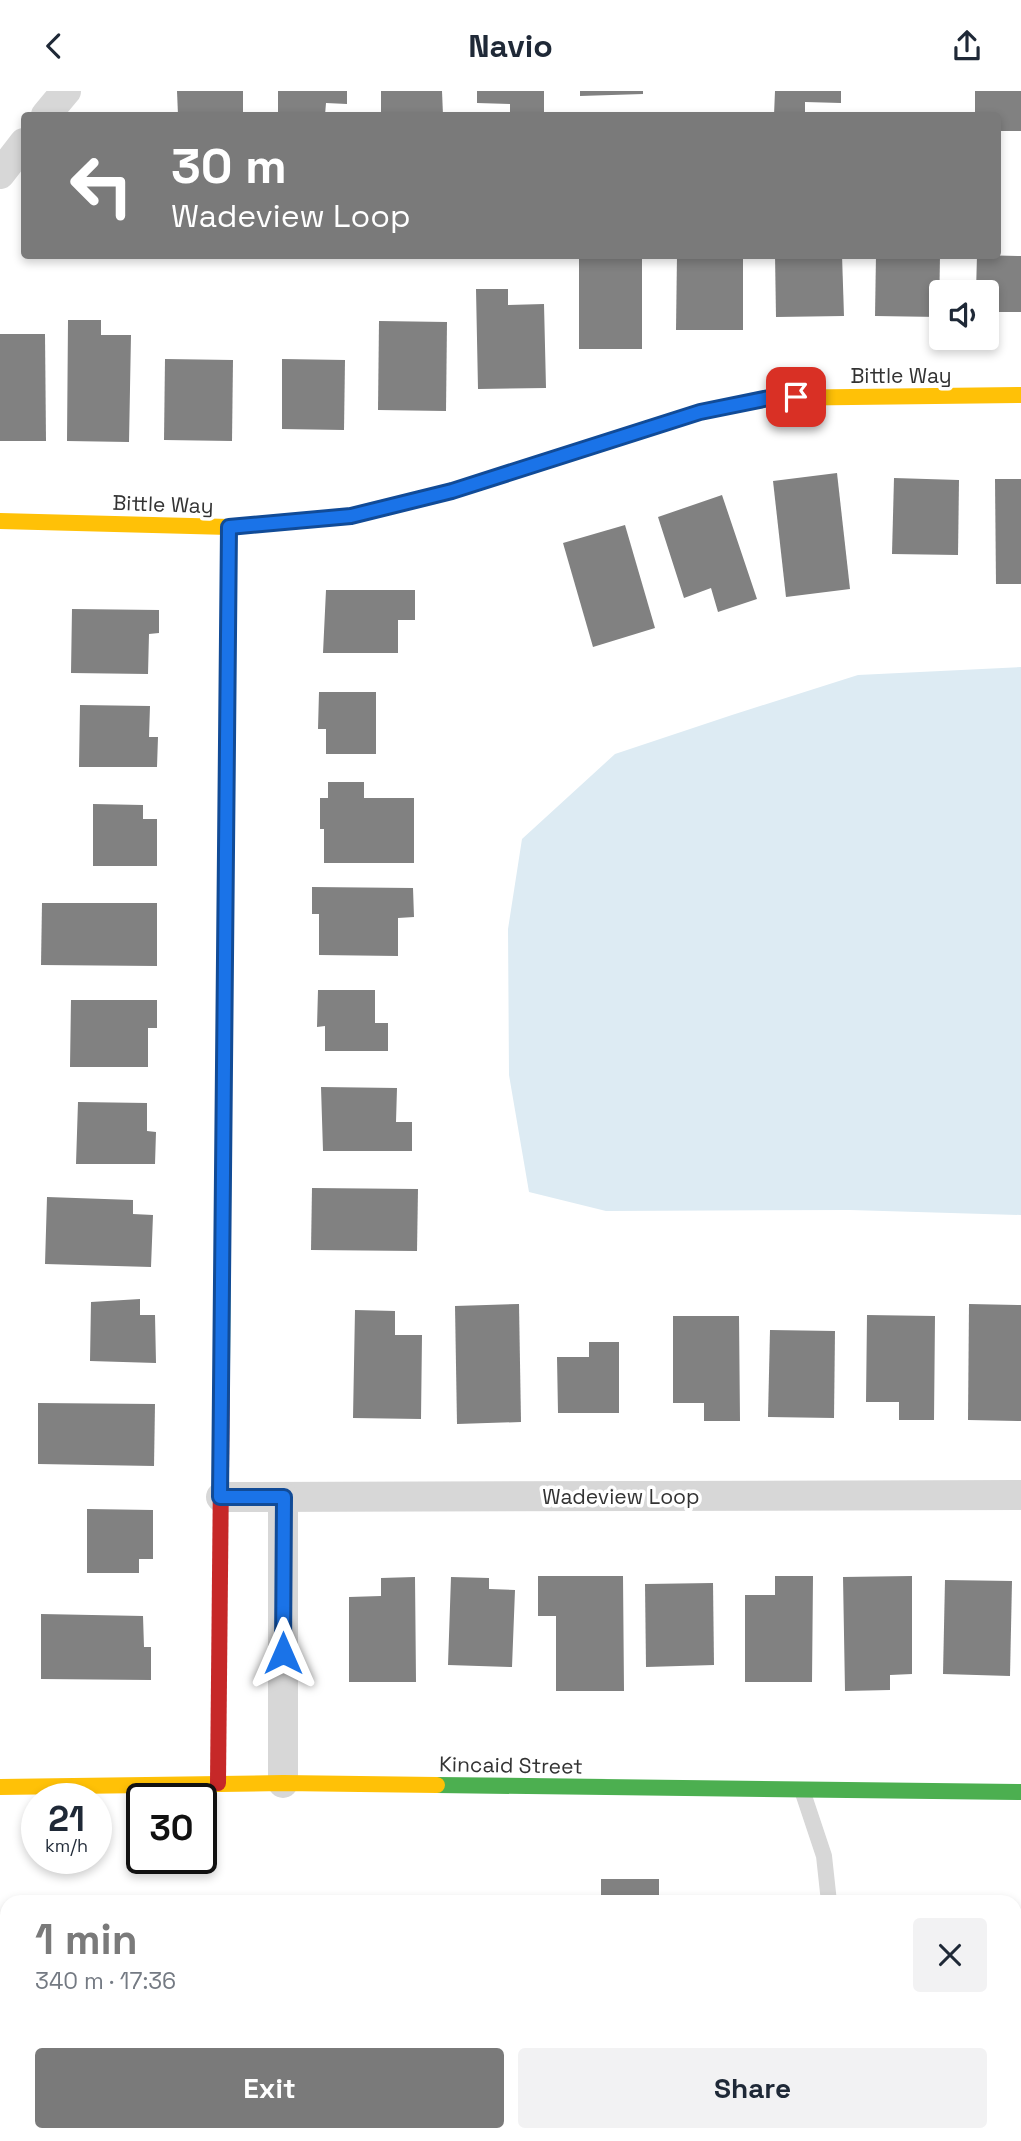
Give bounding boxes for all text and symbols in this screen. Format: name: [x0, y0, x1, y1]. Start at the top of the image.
text: Navio: [468, 26, 553, 66]
icon: back: [35, 27, 73, 65]
icon: share: [948, 27, 986, 65]
text: 30 m: [171, 135, 287, 197]
icon: left: [56, 140, 147, 231]
text: Wadeview Loop: [171, 196, 411, 236]
map controls: [929, 280, 999, 350]
button: sound: [929, 280, 999, 350]
street label: Bittle Way: [850, 362, 952, 389]
pin: [766, 367, 826, 427]
icon: arrive: [777, 378, 815, 416]
street label: Bittle Way: [112, 489, 214, 519]
street label: Wadeview Loop: [542, 1483, 700, 1510]
position arrow: [246, 1616, 320, 1690]
street label: Kincaid Street: [439, 1750, 583, 1780]
speed limit sign: 30: [126, 1783, 217, 1874]
text: 21: [48, 1797, 85, 1841]
text: km/h: [45, 1834, 88, 1857]
text: 1 min: [35, 1913, 138, 1966]
button: close: [913, 1918, 987, 1992]
text: 340 m · 17:36: [35, 1966, 176, 1996]
button: Exit: [35, 2048, 504, 2128]
button: Share: [518, 2048, 987, 2128]

